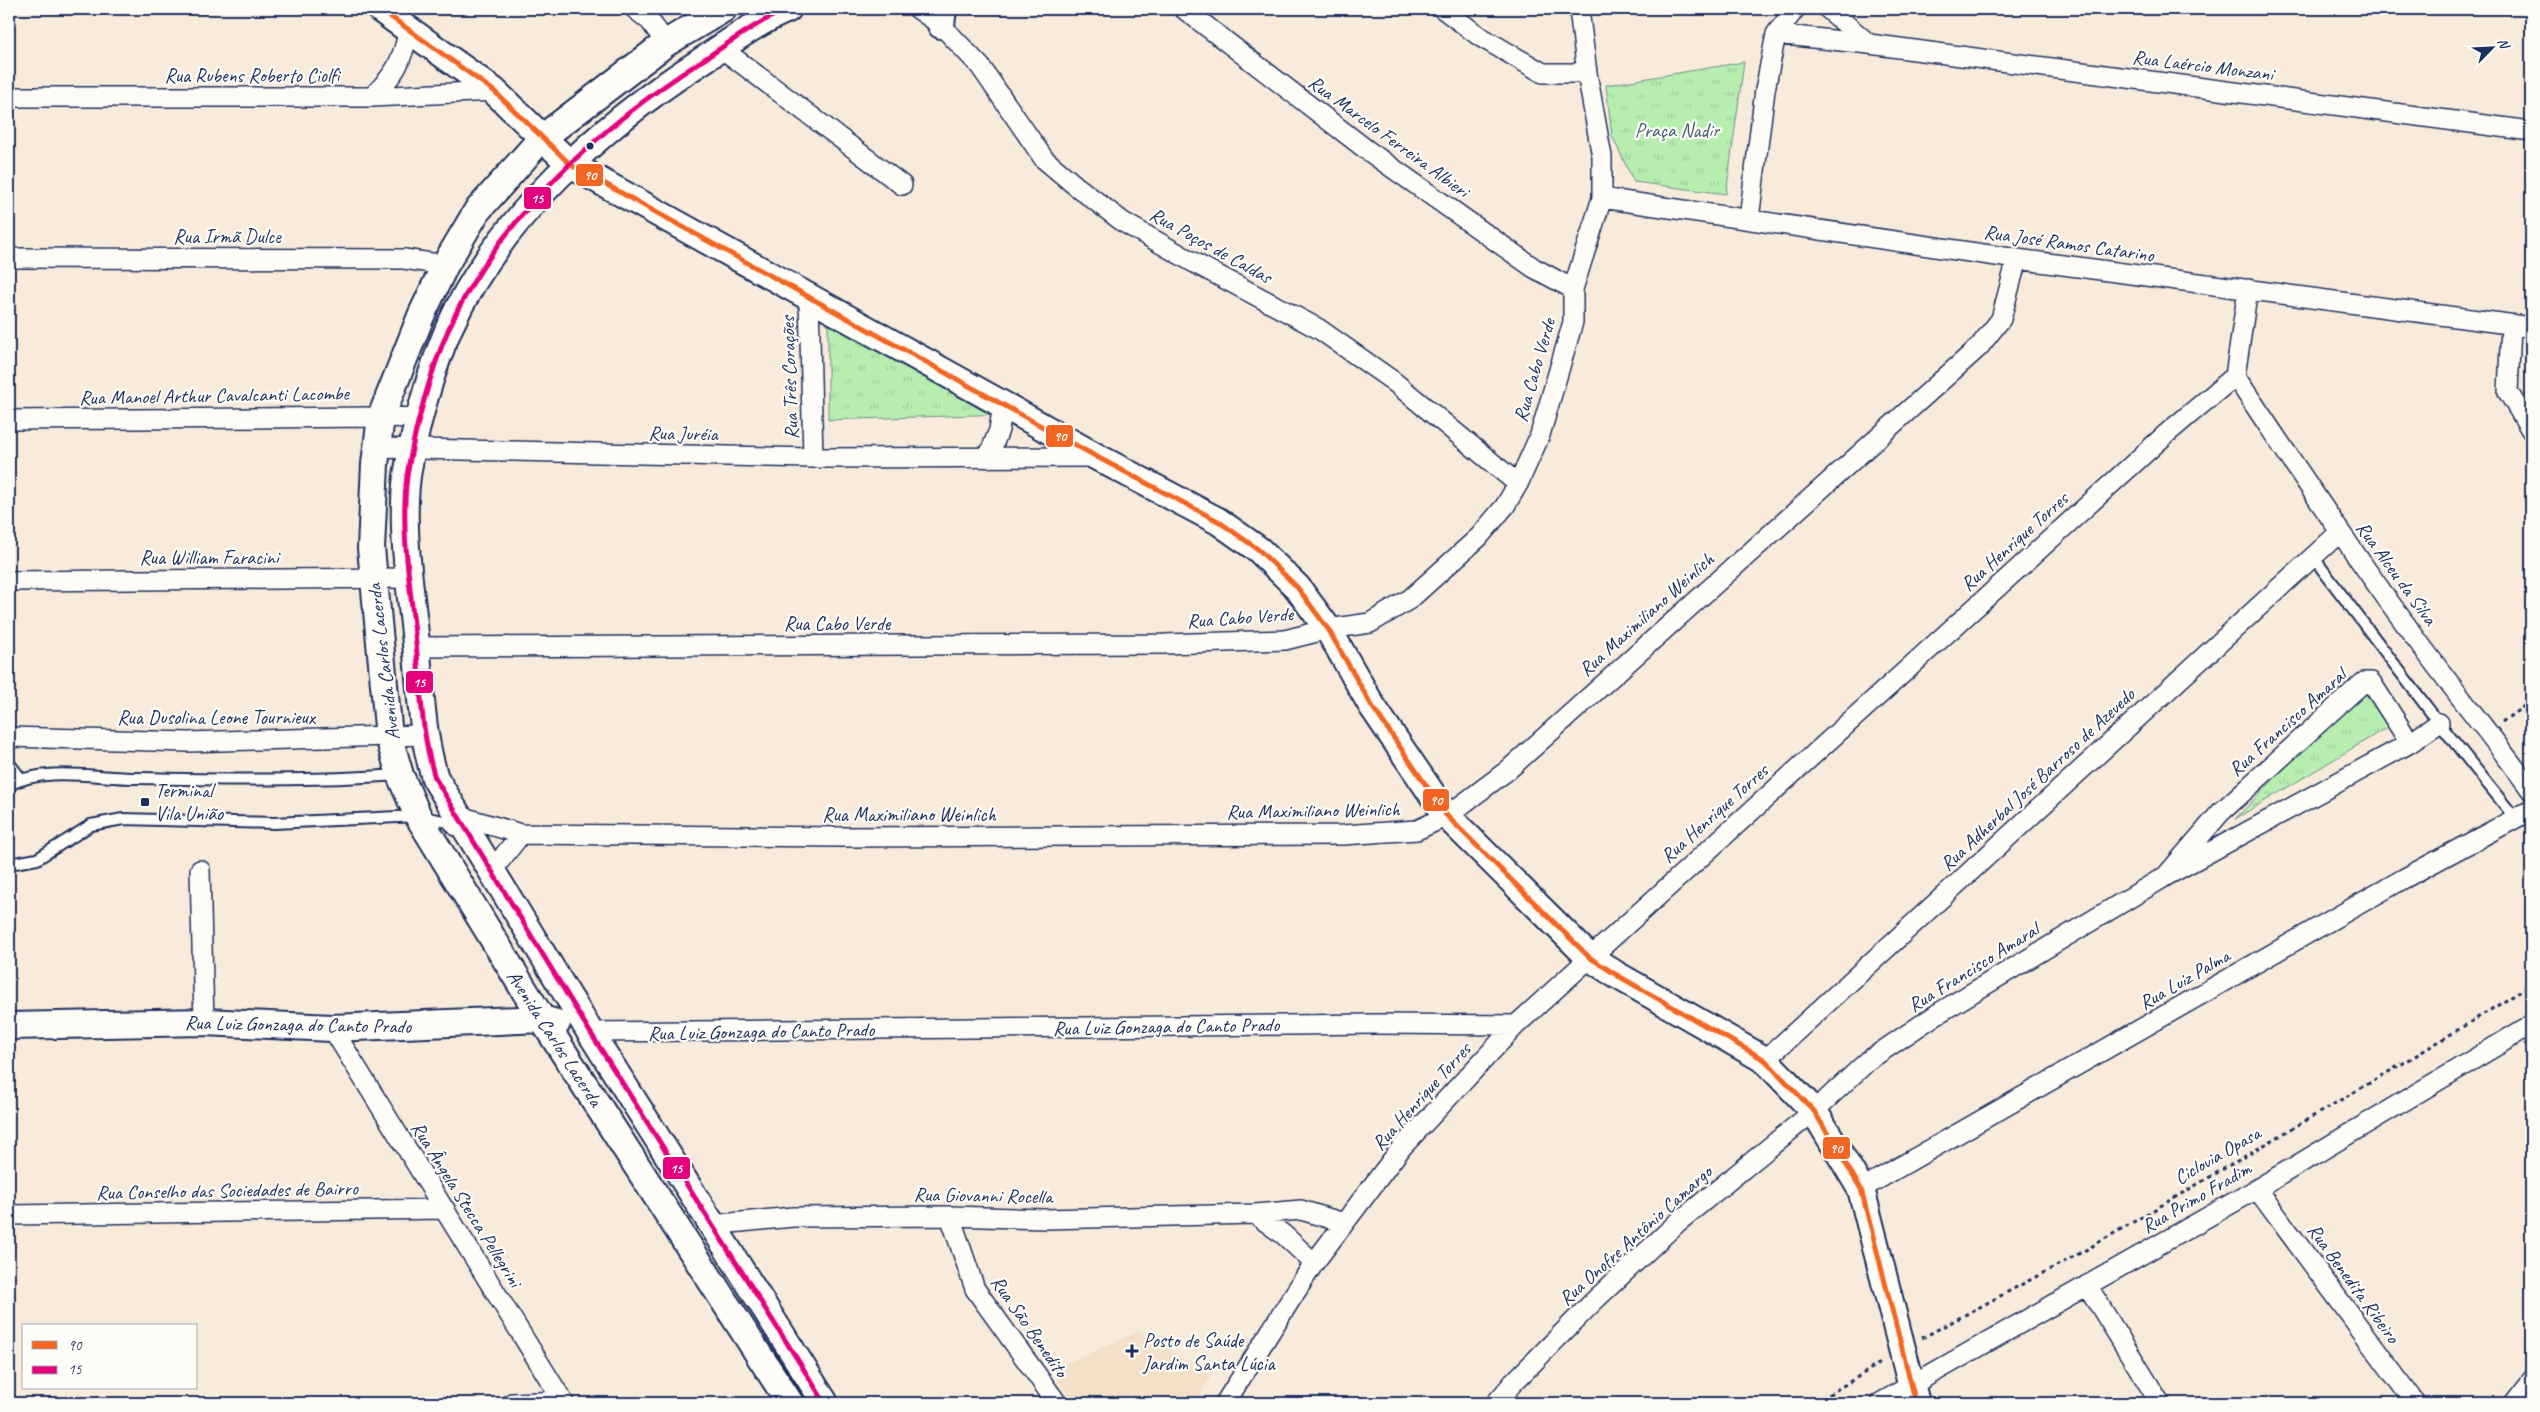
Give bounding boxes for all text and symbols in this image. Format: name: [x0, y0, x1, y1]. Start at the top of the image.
north arrow: [2468, 22, 2518, 72]
text: N: [2494, 35, 2514, 52]
street label: Rua Laércio Monzani: [2131, 44, 2277, 87]
street label: Rua Rubens Roberto Ciolfi: [165, 63, 341, 88]
street label: Rua Marcelo Ferreira Albieri: [1303, 70, 1476, 204]
park label: Praça Nadir: [1635, 118, 1721, 143]
unlabelled marker: [585, 141, 595, 151]
line badge: 90: [575, 163, 604, 187]
text: 90: [584, 167, 598, 184]
line badge: 15: [523, 186, 552, 210]
text: 15: [531, 190, 545, 207]
street label: Rua Poços de Caldas: [1145, 202, 1278, 290]
street label: Rua José Ramos Catarino: [1982, 219, 2156, 268]
street label: Rua Irmã Dulce: [173, 224, 282, 249]
street label: Rua Três Corações: [775, 314, 804, 440]
street label: Rua Cabo Verde: [1508, 314, 1562, 425]
street label: Rua Manoel Arthur Cavalcanti Lacombe: [79, 381, 351, 410]
street label: Rua Juréia: [648, 420, 720, 447]
line badge: 90: [1045, 424, 1074, 448]
text: 90: [1054, 428, 1068, 445]
street label: Rua Henrique Torres: [1955, 485, 2075, 596]
street label: Rua Alceu da Silva: [2350, 516, 2443, 631]
street label: Rua William Faracini: [139, 545, 281, 570]
street label: Rua Maximiliano Weinlich: [1574, 546, 1720, 682]
street label: Avenida Carlos Lacerda: [361, 580, 406, 742]
street label: Rua Cabo Verde: [1186, 601, 1296, 634]
street label: Rua Cabo Verde: [784, 611, 892, 636]
street label: Rua Francisco Amaral: [2223, 661, 2354, 782]
line badge: 15: [405, 670, 434, 694]
text: 15: [413, 674, 427, 691]
street label: Rua Adherbal José Barroso de Azevedo: [1935, 682, 2141, 876]
street label: Rua Dusolina Leone Tournieux: [117, 705, 317, 730]
street label: Rua Henrique Torres: [1655, 757, 1775, 868]
place label: Terminal Vila União: [155, 778, 224, 826]
line badge: 90: [1422, 788, 1450, 812]
text: 90: [1430, 792, 1444, 809]
marker: Terminal Vila União: [139, 796, 151, 808]
street label: Rua Maximiliano Weinlich: [1226, 796, 1401, 825]
street label: Rua Maximiliano Weinlich: [822, 802, 997, 827]
street label: Rua Francisco Amaral: [1903, 915, 2046, 1018]
street label: Rua Luiz Palma: [2134, 943, 2236, 1015]
street label: Avenida Carlos Lacerda: [501, 965, 609, 1113]
street label: Rua Luiz Gonzaga do Canto Prado: [185, 1010, 412, 1039]
street label: Rua Luiz Gonzaga do Canto Prado: [1053, 1012, 1280, 1041]
street label: Rua Luiz Gonzaga do Canto Prado: [648, 1017, 875, 1046]
street label: Rua Henrique Torres: [1366, 1036, 1478, 1155]
street label: Rua Ângela Stecca Pellegrini: [406, 1117, 529, 1294]
street label: Ciclovia Opasa: [2170, 1120, 2266, 1190]
line badge: 90: [1822, 1136, 1851, 1160]
text: 90: [1830, 1140, 1844, 1157]
street label: Rua Primo Fradim: [2137, 1155, 2257, 1239]
line badge: 15: [662, 1156, 691, 1180]
street label: Rua Onofre Antônio Camargo: [1553, 1159, 1719, 1311]
text: 15: [670, 1160, 684, 1177]
street label: Rua Conselho das Sociedades de Bairro: [96, 1176, 359, 1205]
street label: Rua Giovanni Rocella: [913, 1182, 1054, 1209]
street label: Rua Benedita Ribeiro: [2302, 1219, 2406, 1349]
street label: Rua São Benedito: [985, 1271, 1075, 1384]
legend: [22, 1324, 198, 1390]
place label: Posto de Saúde Jardim Santa Lúcia: [1142, 1328, 1276, 1376]
text: 90: [68, 1336, 83, 1355]
marker: Posto de Saúde Jardim Santa Lúcia: [1125, 1344, 1139, 1358]
text: 15: [68, 1360, 83, 1379]

